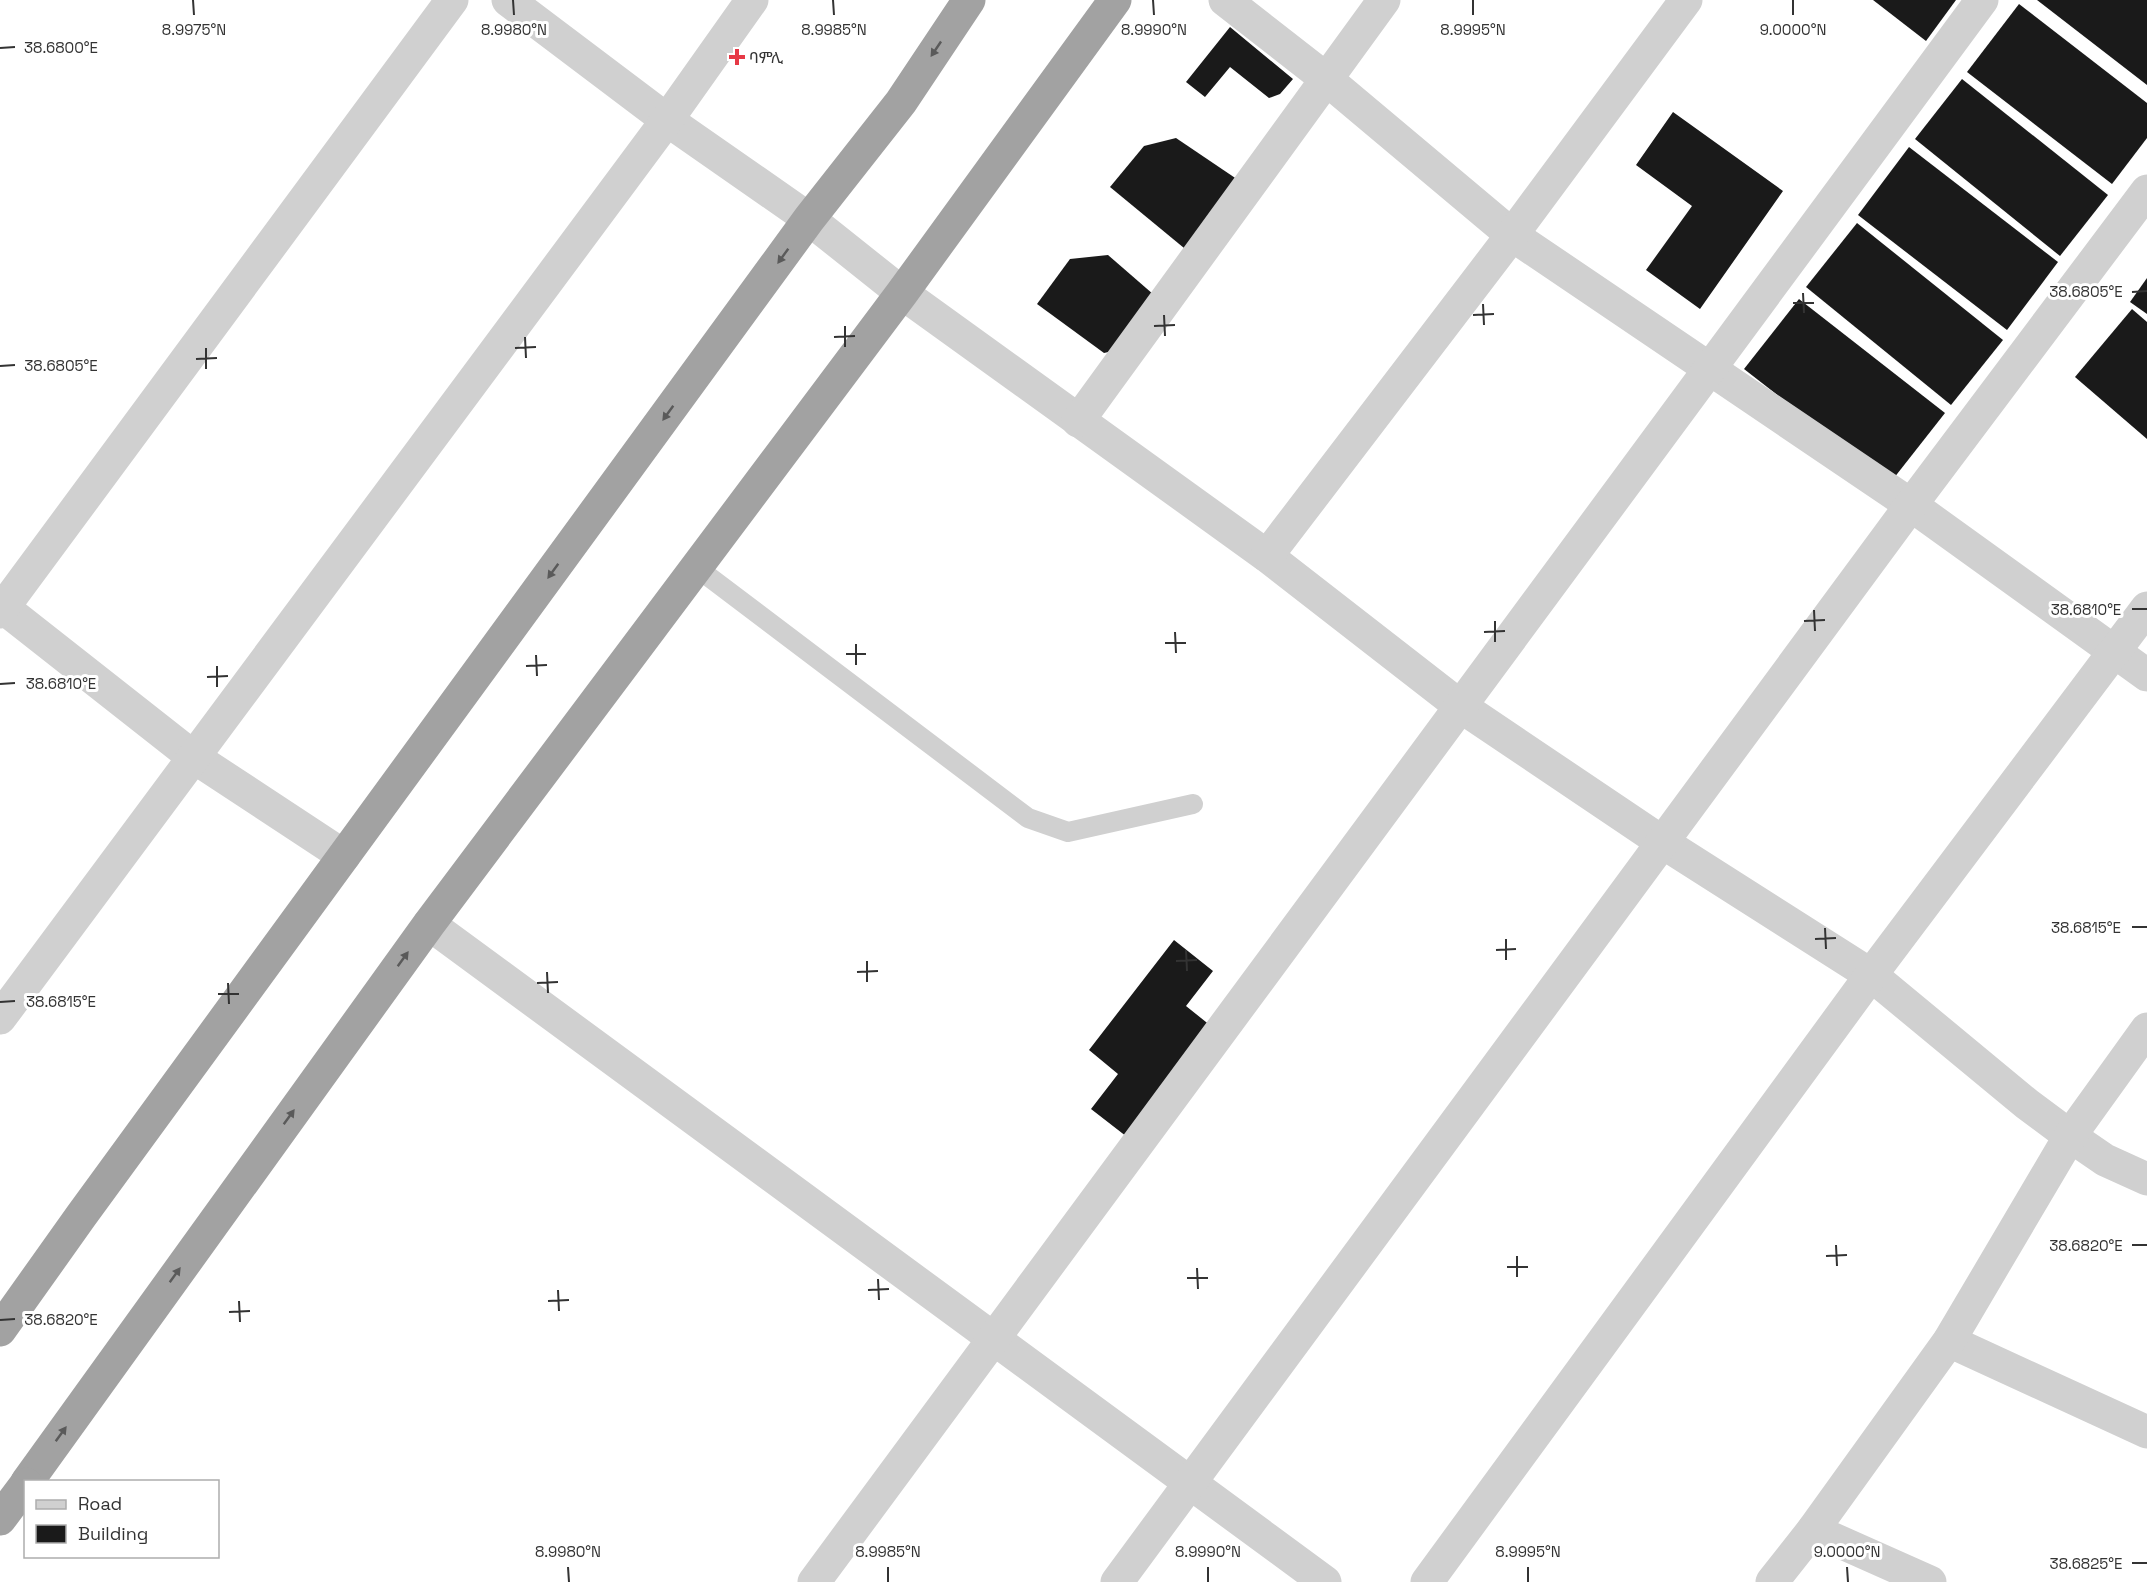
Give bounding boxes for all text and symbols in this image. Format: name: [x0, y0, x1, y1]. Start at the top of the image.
text: 8.9975°N: [162, 20, 226, 39]
text: 8.9980°N: [481, 20, 547, 39]
text: 8.9985°N: [801, 20, 867, 39]
text: 8.9990°N: [1121, 20, 1187, 39]
text: 8.9995°N: [1440, 20, 1506, 39]
text: 9.0000°N: [1760, 20, 1826, 39]
text: 38.6800°E: [24, 38, 98, 57]
one-way arrow: [931, 40, 942, 57]
place label: ባምሊ: [749, 47, 783, 68]
marker: ባምሊ: [730, 50, 744, 64]
one-way arrow: [777, 247, 789, 263]
text: 38.6805°E: [2049, 282, 2123, 301]
text: 38.6805°E: [24, 356, 98, 375]
one-way arrow: [662, 405, 674, 421]
one-way arrow: [547, 563, 559, 579]
text: 38.6810°E: [2051, 600, 2121, 619]
text: 38.6810°E: [26, 674, 96, 693]
text: 38.6815°E: [2051, 918, 2121, 937]
one-way arrow: [397, 952, 409, 968]
text: 38.6815°E: [26, 992, 96, 1011]
one-way arrow: [283, 1110, 295, 1126]
text: 38.6820°E: [2049, 1236, 2123, 1255]
one-way arrow: [168, 1268, 180, 1283]
text: 38.6820°E: [24, 1310, 98, 1329]
one-way arrow: [55, 1426, 67, 1442]
legend: [24, 1480, 219, 1558]
text: Road: [78, 1492, 122, 1515]
text: Building: [78, 1522, 148, 1545]
text: 8.9980°N: [535, 1542, 601, 1561]
text: 8.9985°N: [855, 1542, 921, 1561]
text: 8.9990°N: [1175, 1542, 1241, 1561]
text: 8.9995°N: [1495, 1542, 1561, 1561]
text: 9.0000°N: [1814, 1542, 1880, 1561]
text: 38.6825°E: [2050, 1554, 2122, 1573]

